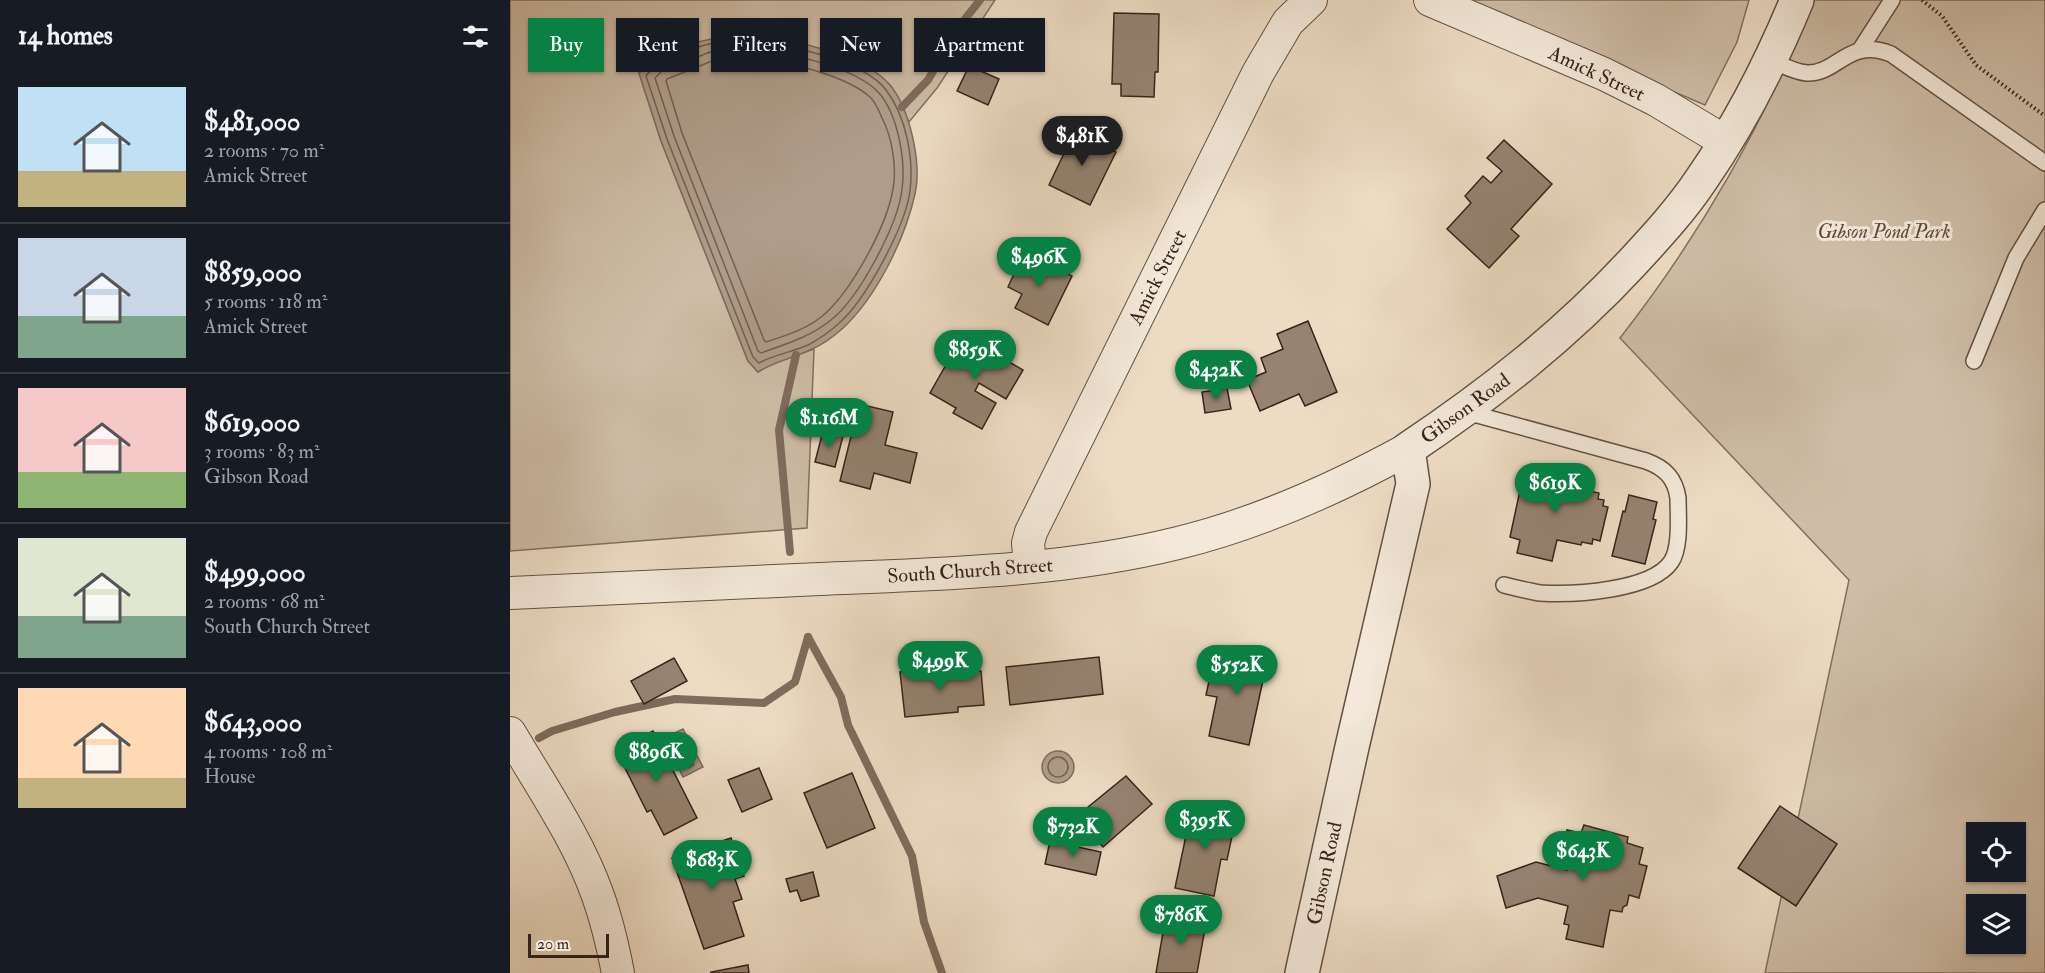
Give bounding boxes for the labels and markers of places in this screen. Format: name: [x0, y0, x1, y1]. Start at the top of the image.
pin: $481K: [1040, 116, 1124, 167]
pin: $496K: [997, 237, 1081, 288]
pin: $859K: [933, 330, 1017, 381]
pin: $432K: [1174, 350, 1258, 401]
pin: $1.16M: [780, 398, 878, 449]
pin: $619K: [1513, 463, 1597, 514]
pin: $499K: [898, 641, 982, 692]
pin: $552K: [1195, 645, 1279, 696]
pin: $896K: [614, 732, 698, 783]
pin: $395K: [1163, 800, 1247, 851]
pin: $732K: [1031, 807, 1115, 858]
pin: $643K: [1541, 831, 1625, 882]
pin: $683K: [670, 840, 754, 891]
pin: $786K: [1139, 895, 1223, 946]

